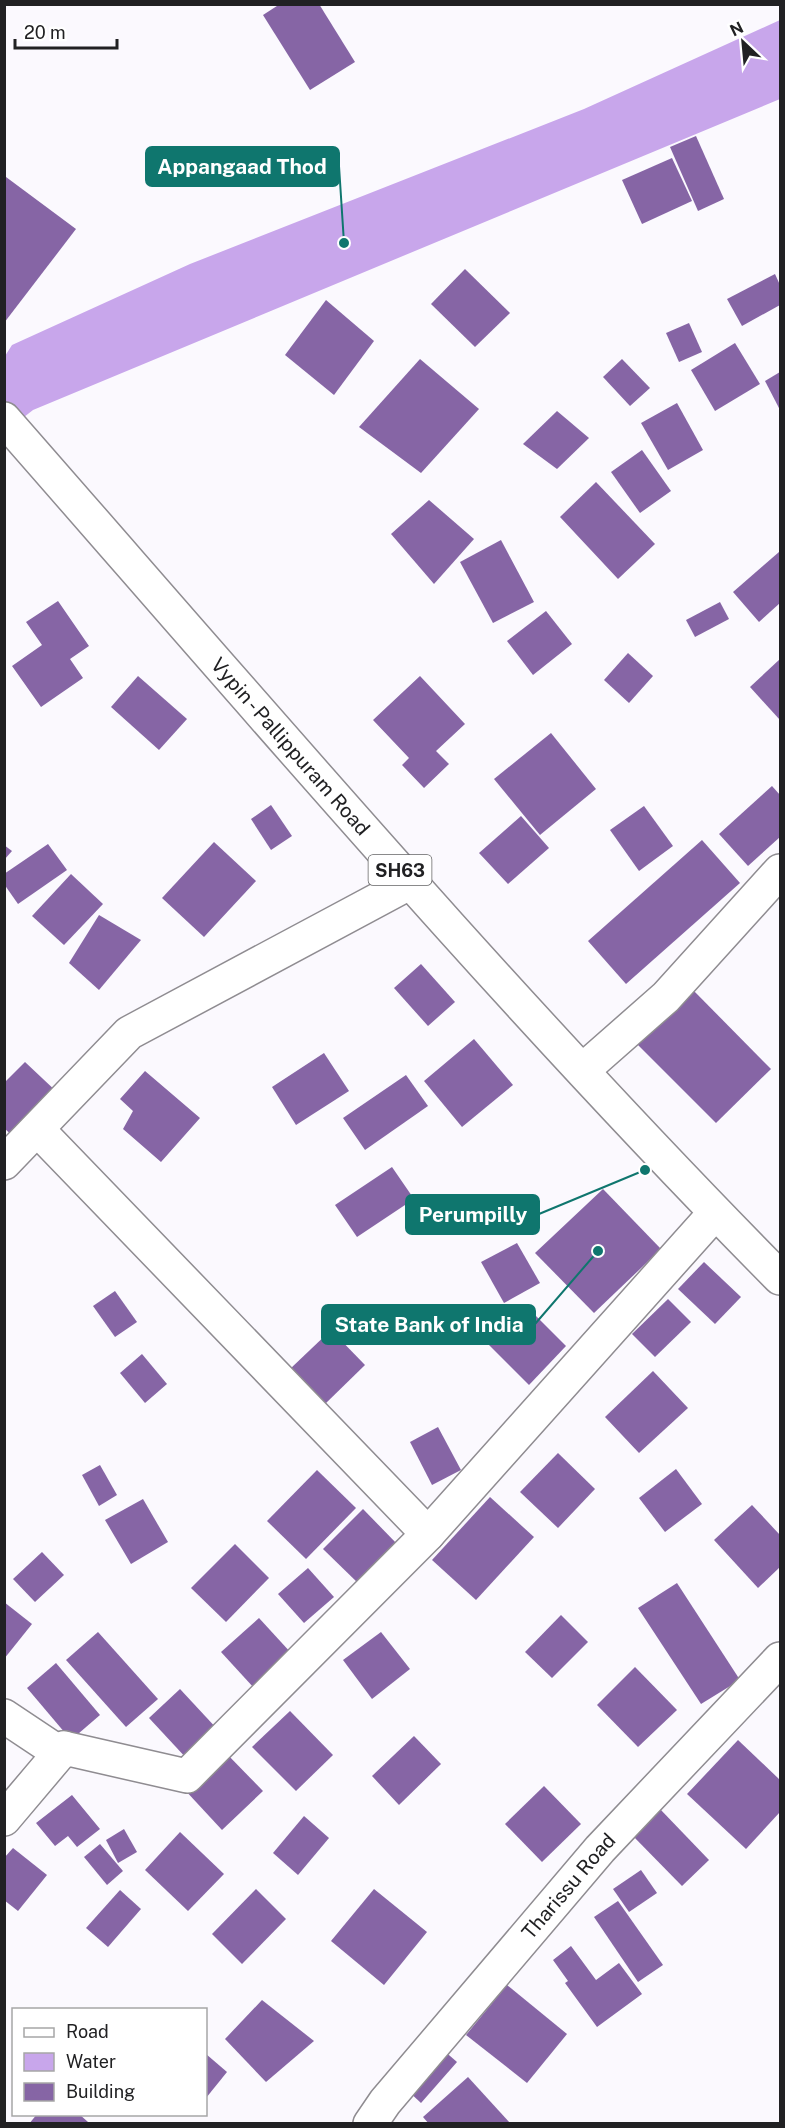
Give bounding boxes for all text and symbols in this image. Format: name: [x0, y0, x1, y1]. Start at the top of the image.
scale bar: [15, 12, 117, 50]
north arrow: [713, 12, 773, 72]
text: N: [727, 18, 746, 40]
text: 20 m: [24, 22, 66, 43]
callout: Appangaad Thod: [146, 147, 339, 186]
text: Appangaad Thod: [157, 154, 327, 179]
street label: Vypin - Pallippuram Road: [206, 653, 375, 840]
road number: SH63: [368, 855, 432, 885]
callout: Perumpilly: [406, 1195, 539, 1234]
text: Perumpilly: [419, 1202, 528, 1227]
callout: State Bank of India: [322, 1305, 535, 1344]
text: State Bank of India: [334, 1312, 524, 1337]
street label: Tharissu Road: [517, 1828, 620, 1944]
legend: [12, 2008, 207, 2116]
text: Road: [66, 2021, 109, 2042]
text: Water: [66, 2051, 116, 2072]
text: Building: [66, 2081, 135, 2102]

